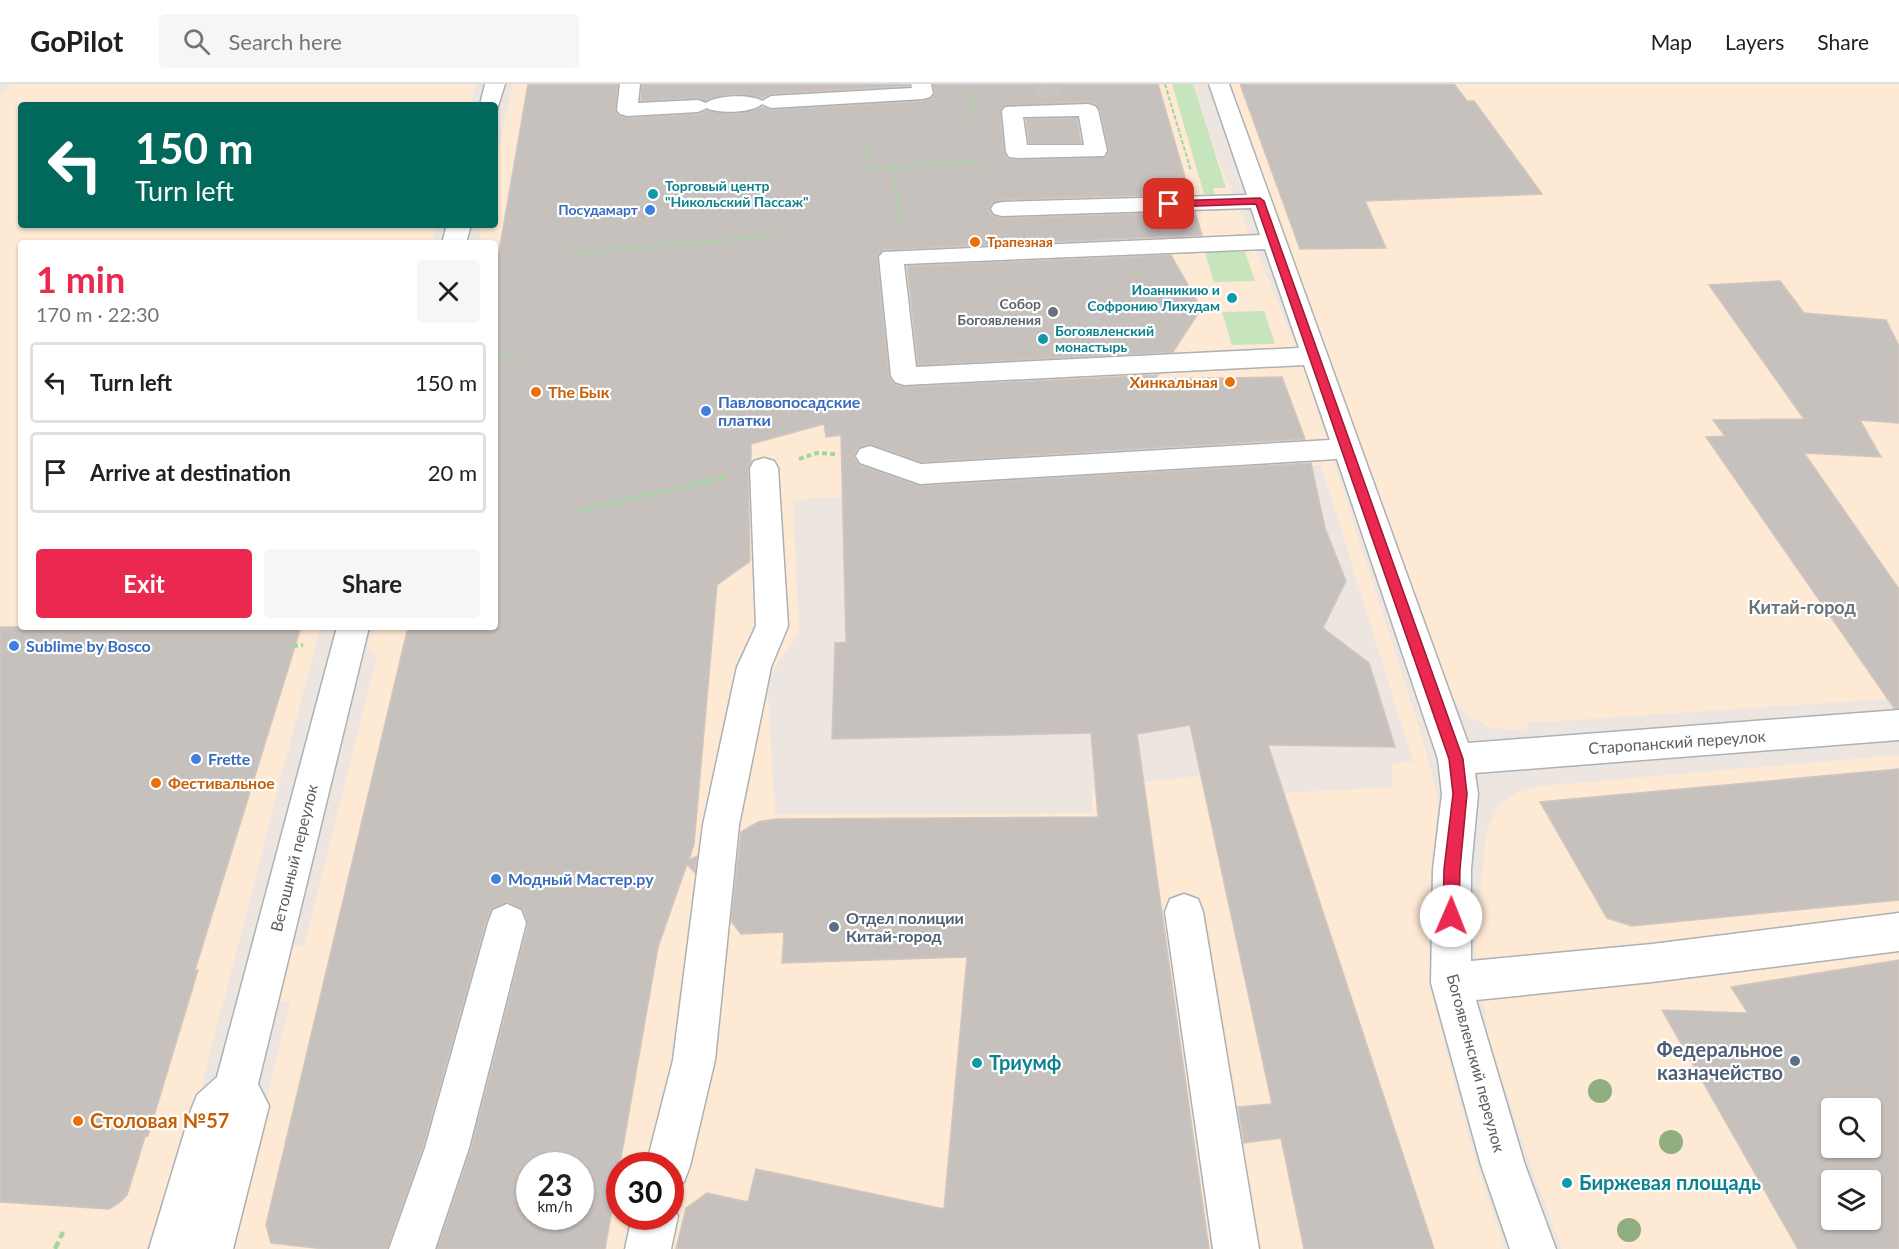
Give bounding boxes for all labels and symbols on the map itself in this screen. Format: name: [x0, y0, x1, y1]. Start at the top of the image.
place label: Торговый центр "Никольский Пассаж": [665, 177, 809, 210]
pin: [1143, 178, 1194, 229]
marker: Торговый центр "Никольский Пассаж": [646, 187, 660, 201]
place label: Посудамарт: [558, 201, 639, 218]
marker: Посудамарт: [643, 203, 657, 217]
place label: Трапезная: [987, 233, 1053, 250]
marker: Трапезная: [968, 235, 982, 249]
place label: Иоанникию и Софронию Лихудам: [1087, 281, 1220, 314]
marker: Иоанникию и Софронию Лихудам: [1225, 291, 1239, 305]
place label: Собор Богоявления: [957, 295, 1041, 328]
marker: Собор Богоявления: [1046, 305, 1060, 319]
place label: Богоявленский монастырь: [1055, 322, 1154, 355]
marker: Богоявленский монастырь: [1036, 332, 1050, 346]
place label: Хинкальная: [1130, 372, 1218, 391]
marker: Хинкальная: [1223, 375, 1237, 389]
place label: The Бык: [548, 382, 610, 401]
marker: The Бык: [529, 385, 543, 399]
place label: Павловопосадские платки: [718, 392, 861, 429]
marker: Павловопосадские платки: [699, 404, 713, 418]
district label: Китай-город: [1748, 596, 1856, 618]
place label: Sublime by Bosco: [26, 636, 151, 655]
marker: Sublime by Bosco: [7, 639, 21, 653]
street label: Старопанский переулок: [1588, 726, 1767, 757]
place label: Frette: [208, 749, 251, 768]
marker: Frette: [189, 752, 203, 766]
place label: Фестивальное: [168, 773, 275, 792]
marker: Фестивальное: [149, 776, 163, 790]
street label: Ветошный переулок: [266, 781, 321, 934]
place label: Модный Мастер.ру: [508, 869, 654, 888]
marker: Модный Мастер.ру: [489, 872, 503, 886]
position arrow: [1419, 884, 1483, 948]
place label: Отдел полиции Китай-город: [846, 908, 964, 945]
marker: Отдел полиции Китай-город: [827, 920, 841, 934]
street label: Богоявленский переулок: [1443, 971, 1510, 1155]
place label: Федеральное казначейство: [1657, 1037, 1783, 1084]
place label: Триумф: [989, 1050, 1062, 1074]
marker: Федеральное казначейство: [1788, 1054, 1802, 1068]
marker: Триумф: [970, 1056, 984, 1070]
place label: Столовая №57: [90, 1108, 229, 1132]
marker: Столовая №57: [71, 1114, 85, 1128]
speed limit sign: 30: [606, 1152, 684, 1230]
place label: Биржевая площадь: [1579, 1170, 1761, 1194]
marker: Биржевая площадь: [1560, 1176, 1574, 1190]

